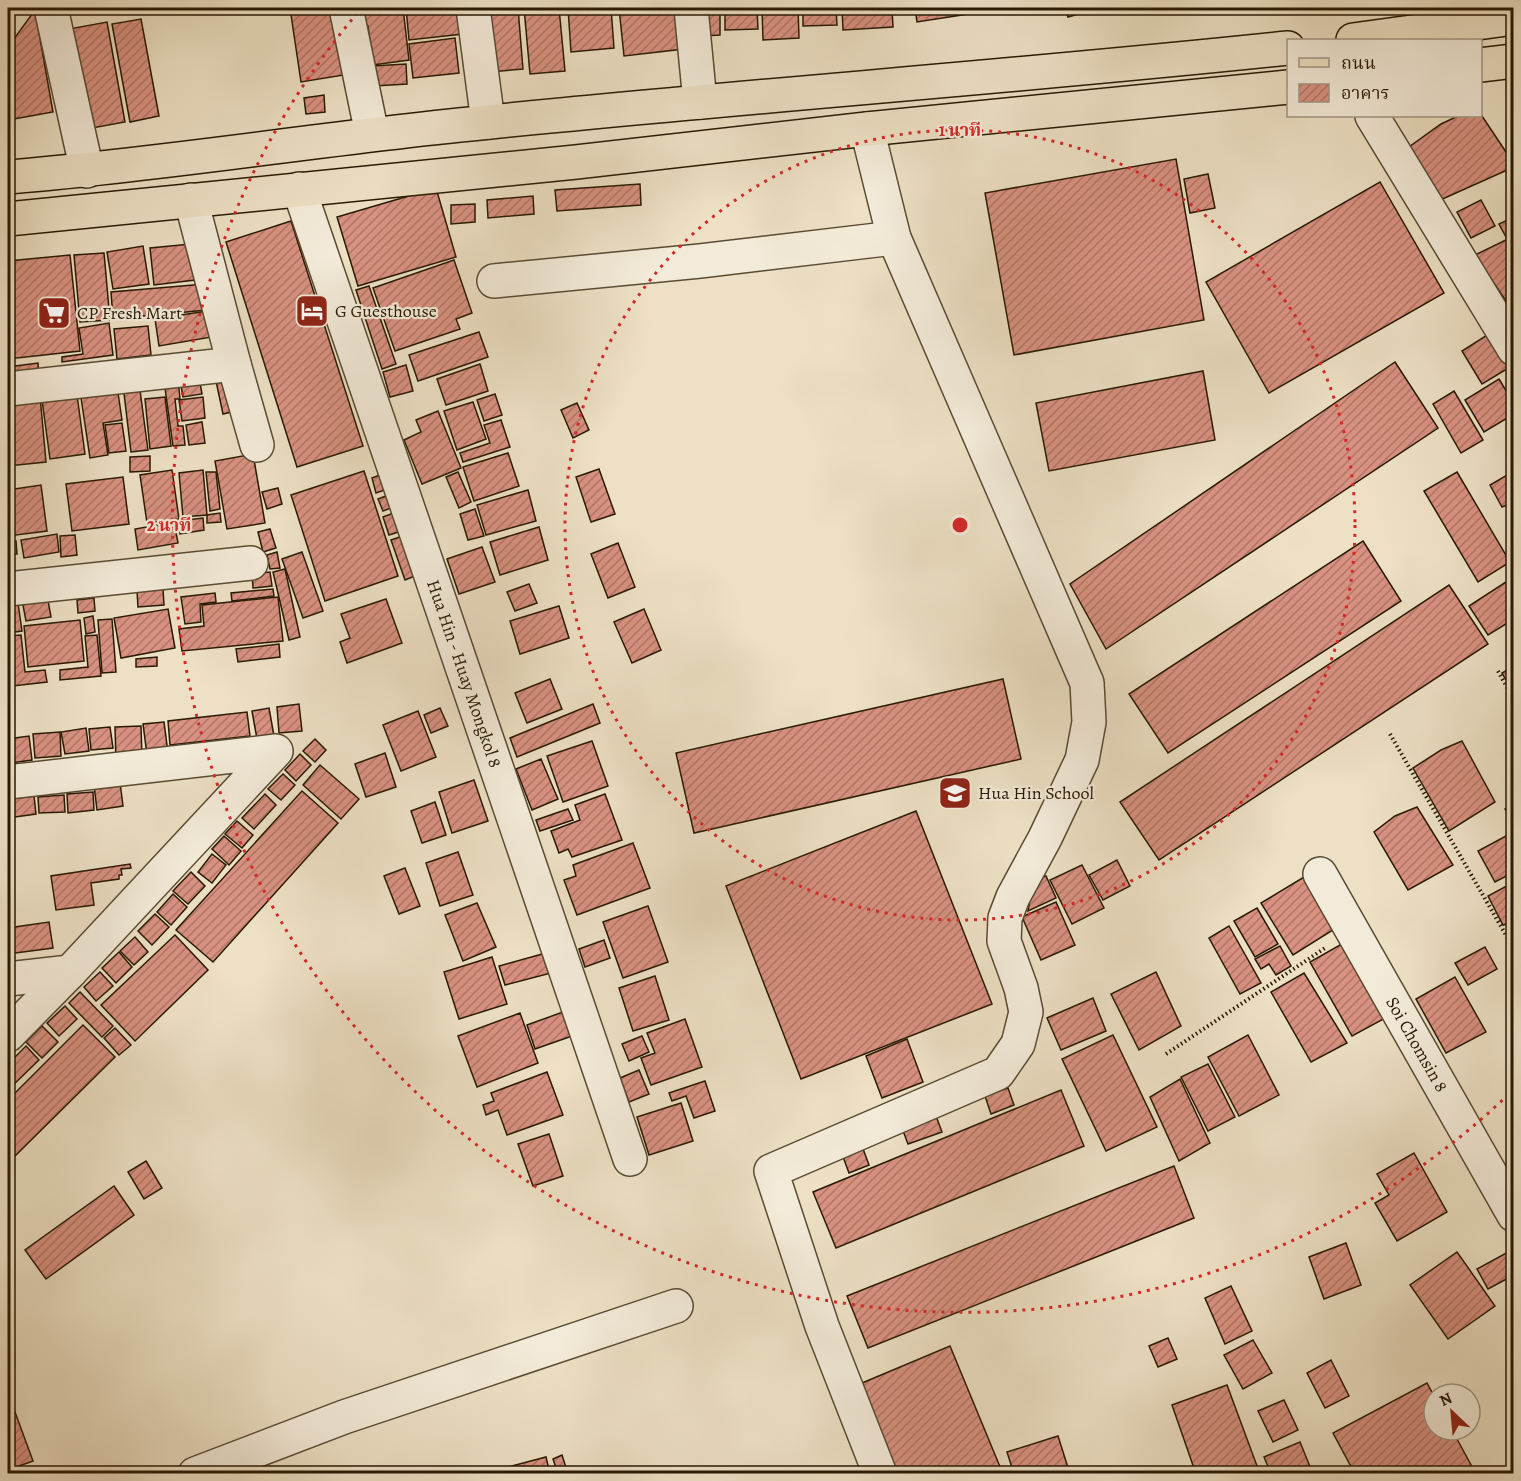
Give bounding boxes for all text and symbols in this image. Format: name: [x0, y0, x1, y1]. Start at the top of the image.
legend: [1287, 39, 1482, 117]
text: ถนน: [1341, 51, 1376, 75]
text: อาคาร: [1341, 81, 1390, 105]
text: 1 นาที: [939, 118, 981, 142]
hotel icon: G Guesthouse: [294, 293, 330, 329]
supermarket icon: CP Fresh Mart: [36, 295, 72, 331]
place label: G Guesthouse: [335, 299, 437, 323]
place label: CP Fresh Mart: [77, 301, 182, 325]
text: 2 นาที: [147, 513, 191, 537]
centre of rings: [950, 515, 970, 535]
street label: Hua Hin - Huay Mongkol 8: [421, 576, 508, 771]
school or university icon: Hua Hin School: [937, 775, 973, 811]
place label: Hua Hin School: [978, 781, 1095, 805]
street label: Soi Chomsin 8: [1380, 992, 1454, 1096]
north arrow: [1422, 1382, 1482, 1442]
text: N: [1436, 1387, 1456, 1412]

